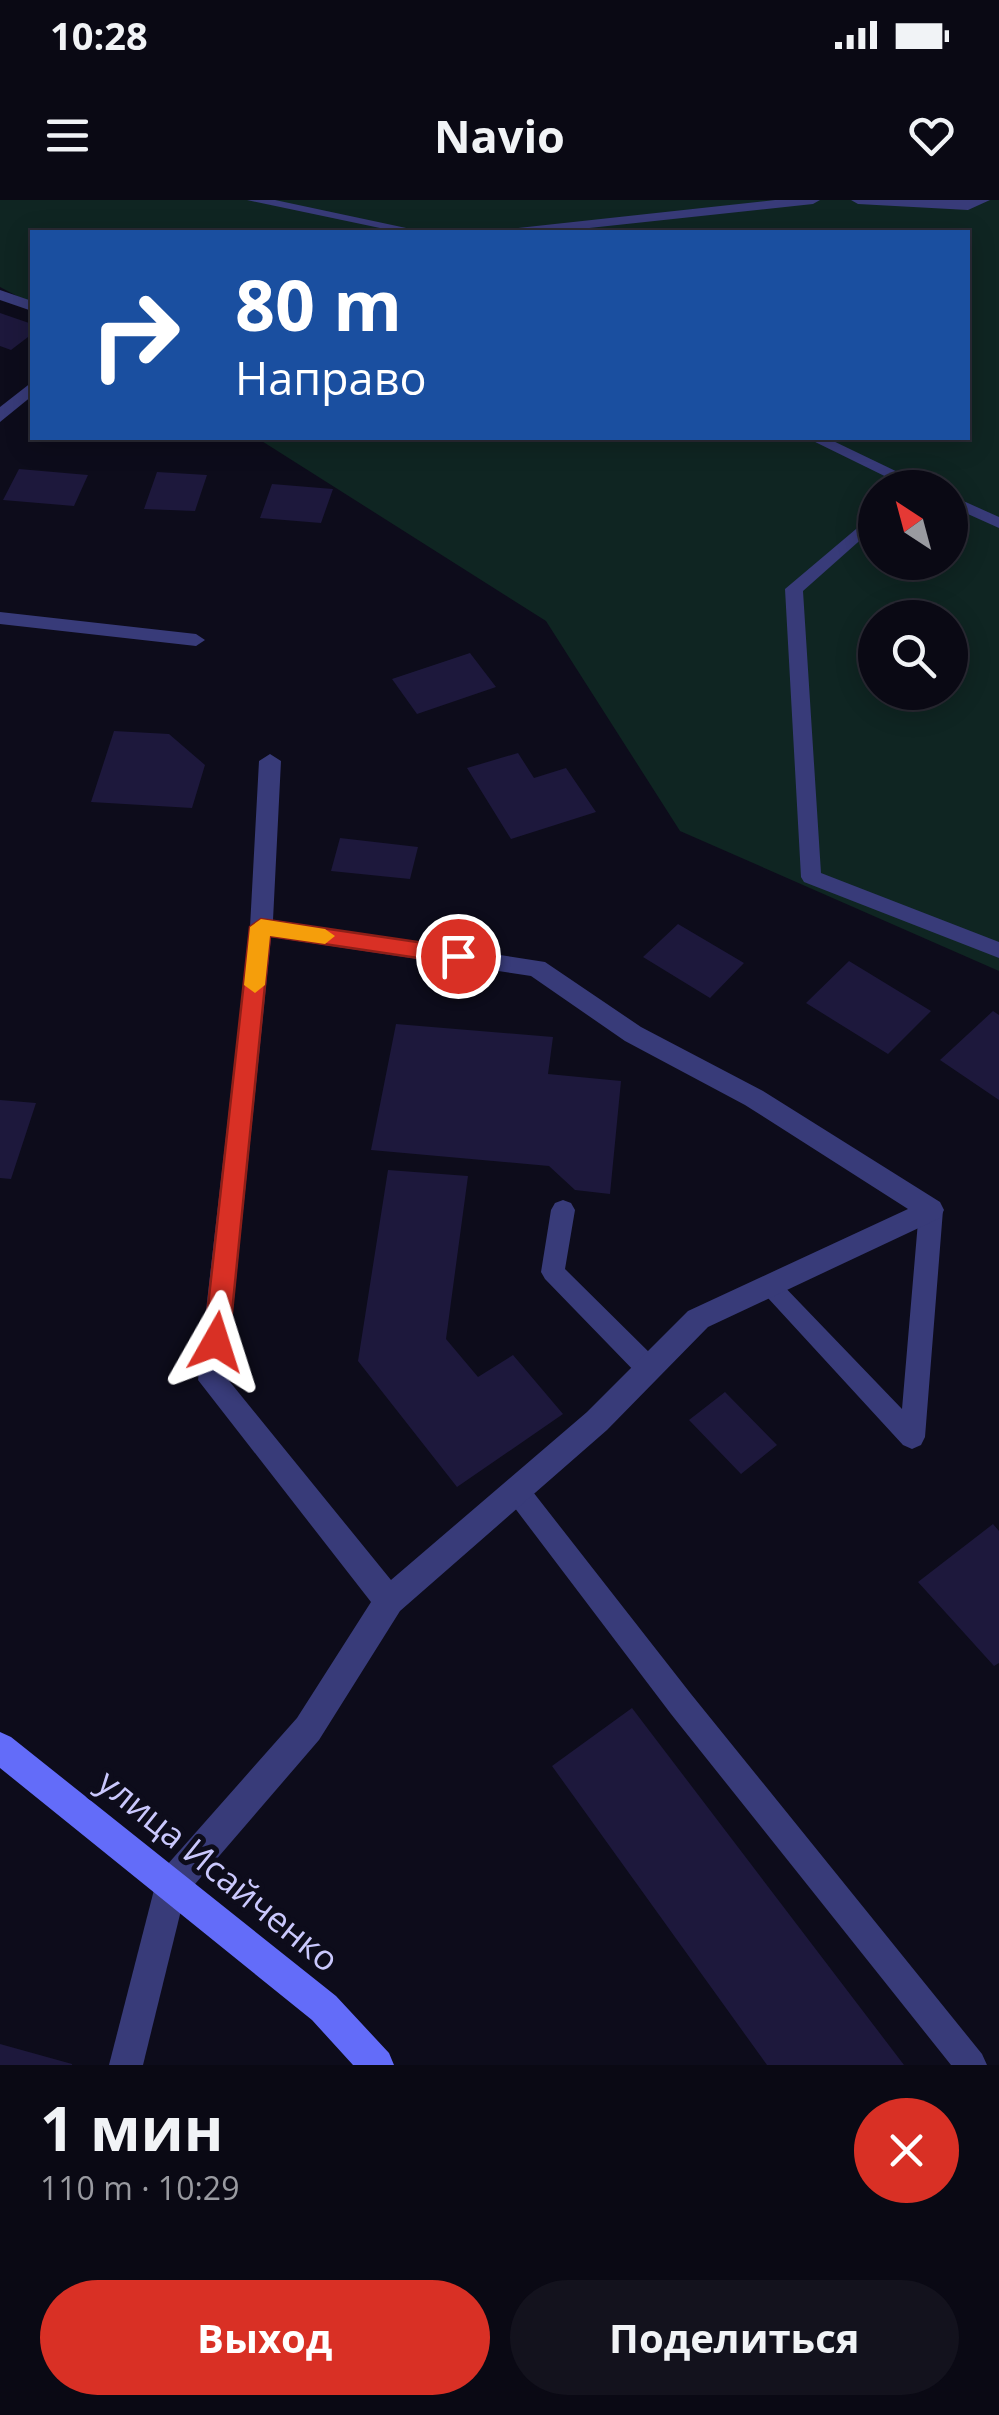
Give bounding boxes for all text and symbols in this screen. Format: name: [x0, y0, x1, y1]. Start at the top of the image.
text: 10:28: [50, 9, 148, 61]
text: Navio: [434, 105, 565, 166]
icon: menu: [40, 108, 95, 163]
icon: heart: [904, 108, 959, 163]
text: 80 m: [235, 256, 402, 352]
icon: right: [70, 270, 200, 400]
text: Направо: [235, 347, 427, 408]
north arrow: [858, 470, 968, 580]
map controls: [858, 470, 968, 710]
button: search: [858, 600, 968, 710]
pin: [416, 914, 501, 999]
icon: arrive: [431, 929, 486, 984]
position arrow: [164, 1290, 268, 1394]
street label: улица Исайченко: [89, 1758, 349, 1982]
text: 1 мин: [40, 2087, 224, 2169]
button: close: [854, 2098, 959, 2203]
text: 110 m · 10:29: [40, 2166, 239, 2209]
button: Выход: [40, 2280, 490, 2395]
button: Поделиться: [510, 2280, 959, 2395]

